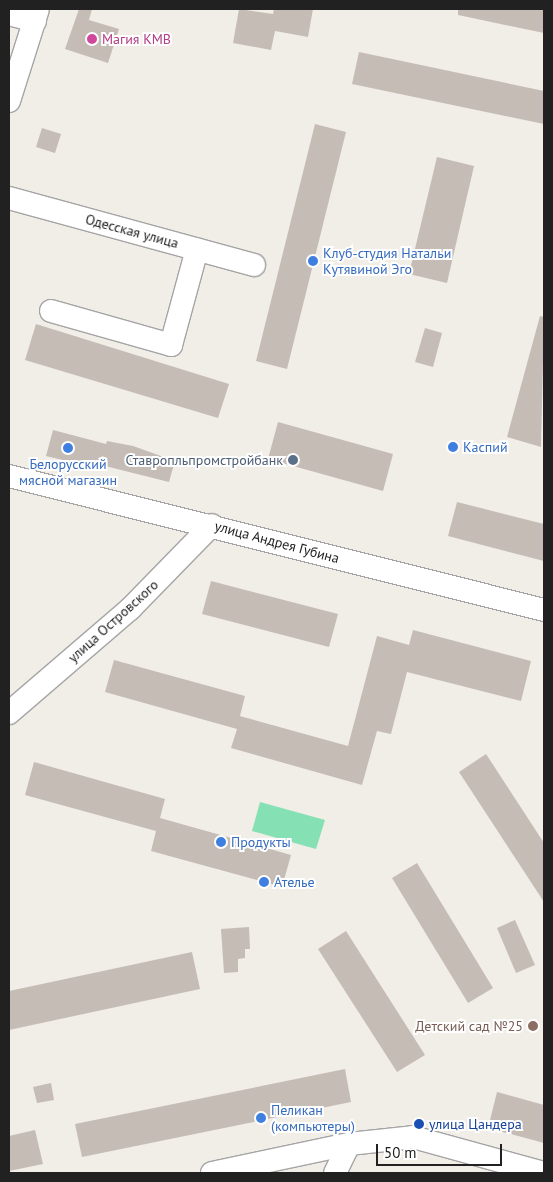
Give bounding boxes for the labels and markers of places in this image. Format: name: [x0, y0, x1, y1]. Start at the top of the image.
place label: Магия КМВ: [102, 31, 171, 47]
marker: Магия КМВ: [86, 33, 98, 45]
place label: Клуб-студия Натальи Кутявиной Эго: [323, 245, 451, 278]
marker: Клуб-студия Натальи Кутявиной Эго: [307, 255, 319, 267]
place label: Каспий: [463, 439, 508, 455]
marker: Каспий: [447, 441, 459, 453]
marker: Белорусский мясной магазин: [62, 442, 74, 454]
place label: Ставропльпромстройбанк: [126, 452, 283, 468]
marker: Ставропльпромстройбанк: [287, 454, 299, 466]
place label: Белорусский мясной магазин: [19, 456, 117, 488]
place label: Продукты: [231, 834, 291, 850]
marker: Продукты: [215, 836, 227, 848]
place label: Ателье: [274, 874, 314, 890]
marker: Ателье: [258, 876, 270, 888]
place label: Детский сад №25: [415, 1018, 523, 1034]
marker: Детский сад №25: [527, 1020, 539, 1032]
place label: Пеликан (компьютеры): [271, 1102, 355, 1134]
marker: Пеликан (компьютеры): [255, 1112, 267, 1124]
place label: улица Цандера: [429, 1116, 522, 1132]
marker: улица Цандера: [413, 1118, 425, 1130]

